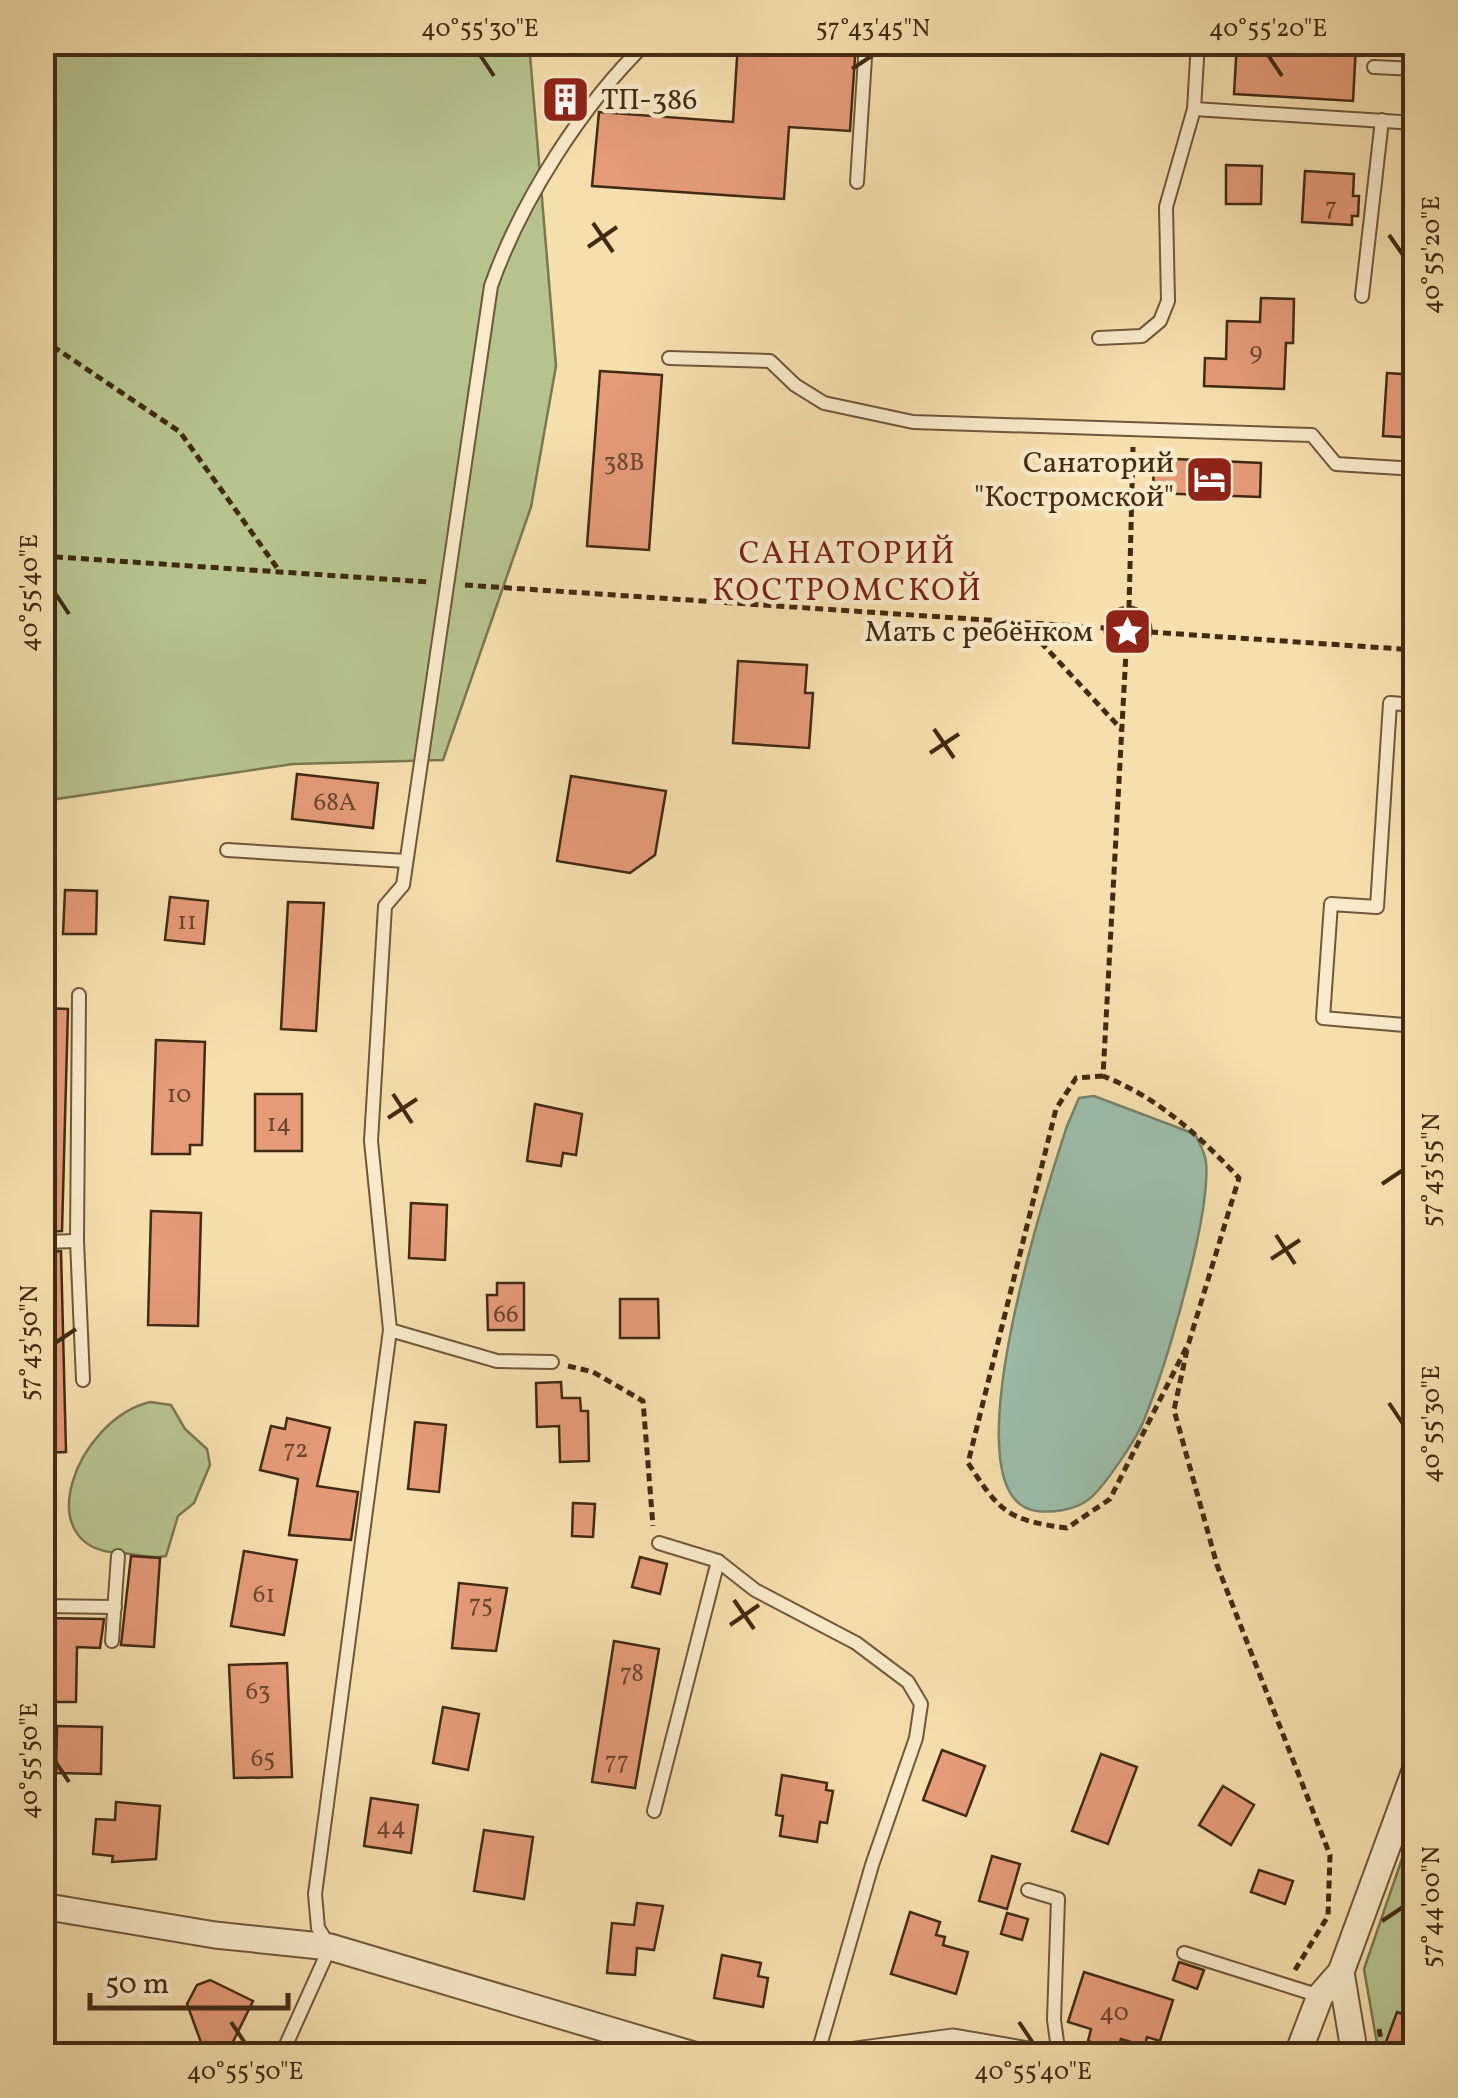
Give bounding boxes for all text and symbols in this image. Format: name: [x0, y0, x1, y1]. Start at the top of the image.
text: 40°55'30"E: [421, 12, 539, 47]
text: 57°43'45"N: [816, 12, 930, 47]
text: 40°55'20"E: [1209, 12, 1327, 47]
building icon: ТП-386: [540, 73, 592, 125]
place label: ТП-386: [601, 80, 698, 122]
house number: 7: [1325, 191, 1337, 226]
text: 40°55'20"E: [1415, 196, 1450, 314]
house number: 9: [1250, 335, 1263, 370]
place label: Санаторий "Костромской": [974, 443, 1174, 519]
house number: 38В: [603, 446, 645, 481]
hotel icon: Санаторий "Костромской": [1183, 453, 1235, 505]
district label: САНАТОРИЙ КОСТРОМСКОЙ: [712, 533, 984, 614]
text: 40°55'40"E: [13, 534, 48, 652]
place icon: Мать с ребёнком: [1102, 605, 1154, 657]
place label: Мать с ребёнком: [865, 612, 1093, 654]
house number: 68А: [314, 786, 356, 821]
house number: 11: [177, 905, 197, 940]
house number: 10: [167, 1078, 191, 1113]
house number: 14: [267, 1107, 291, 1142]
text: 57°43'55"N: [1415, 1113, 1450, 1227]
text: 57°43'50"N: [13, 1285, 48, 1401]
house number: 66: [493, 1298, 519, 1333]
text: 40°55'30"E: [1415, 1365, 1450, 1483]
house number: 72: [283, 1433, 309, 1468]
house number: 61: [253, 1578, 275, 1613]
house number: 75: [469, 1588, 493, 1623]
house number: 78: [620, 1657, 644, 1692]
house number: 63: [245, 1675, 271, 1710]
text: 40°55'50"E: [13, 1703, 48, 1819]
house number: 65: [251, 1742, 275, 1777]
house number: 77: [605, 1745, 629, 1780]
house number: 44: [376, 1810, 406, 1845]
text: 57°44'00"N: [1415, 1846, 1450, 1968]
scale bar: [90, 1948, 288, 2010]
text: 50 m: [105, 1964, 169, 2006]
house number: 40: [1099, 1996, 1129, 2031]
text: 40°55'50"E: [187, 2055, 303, 2090]
text: 40°55'40"E: [974, 2055, 1092, 2090]

